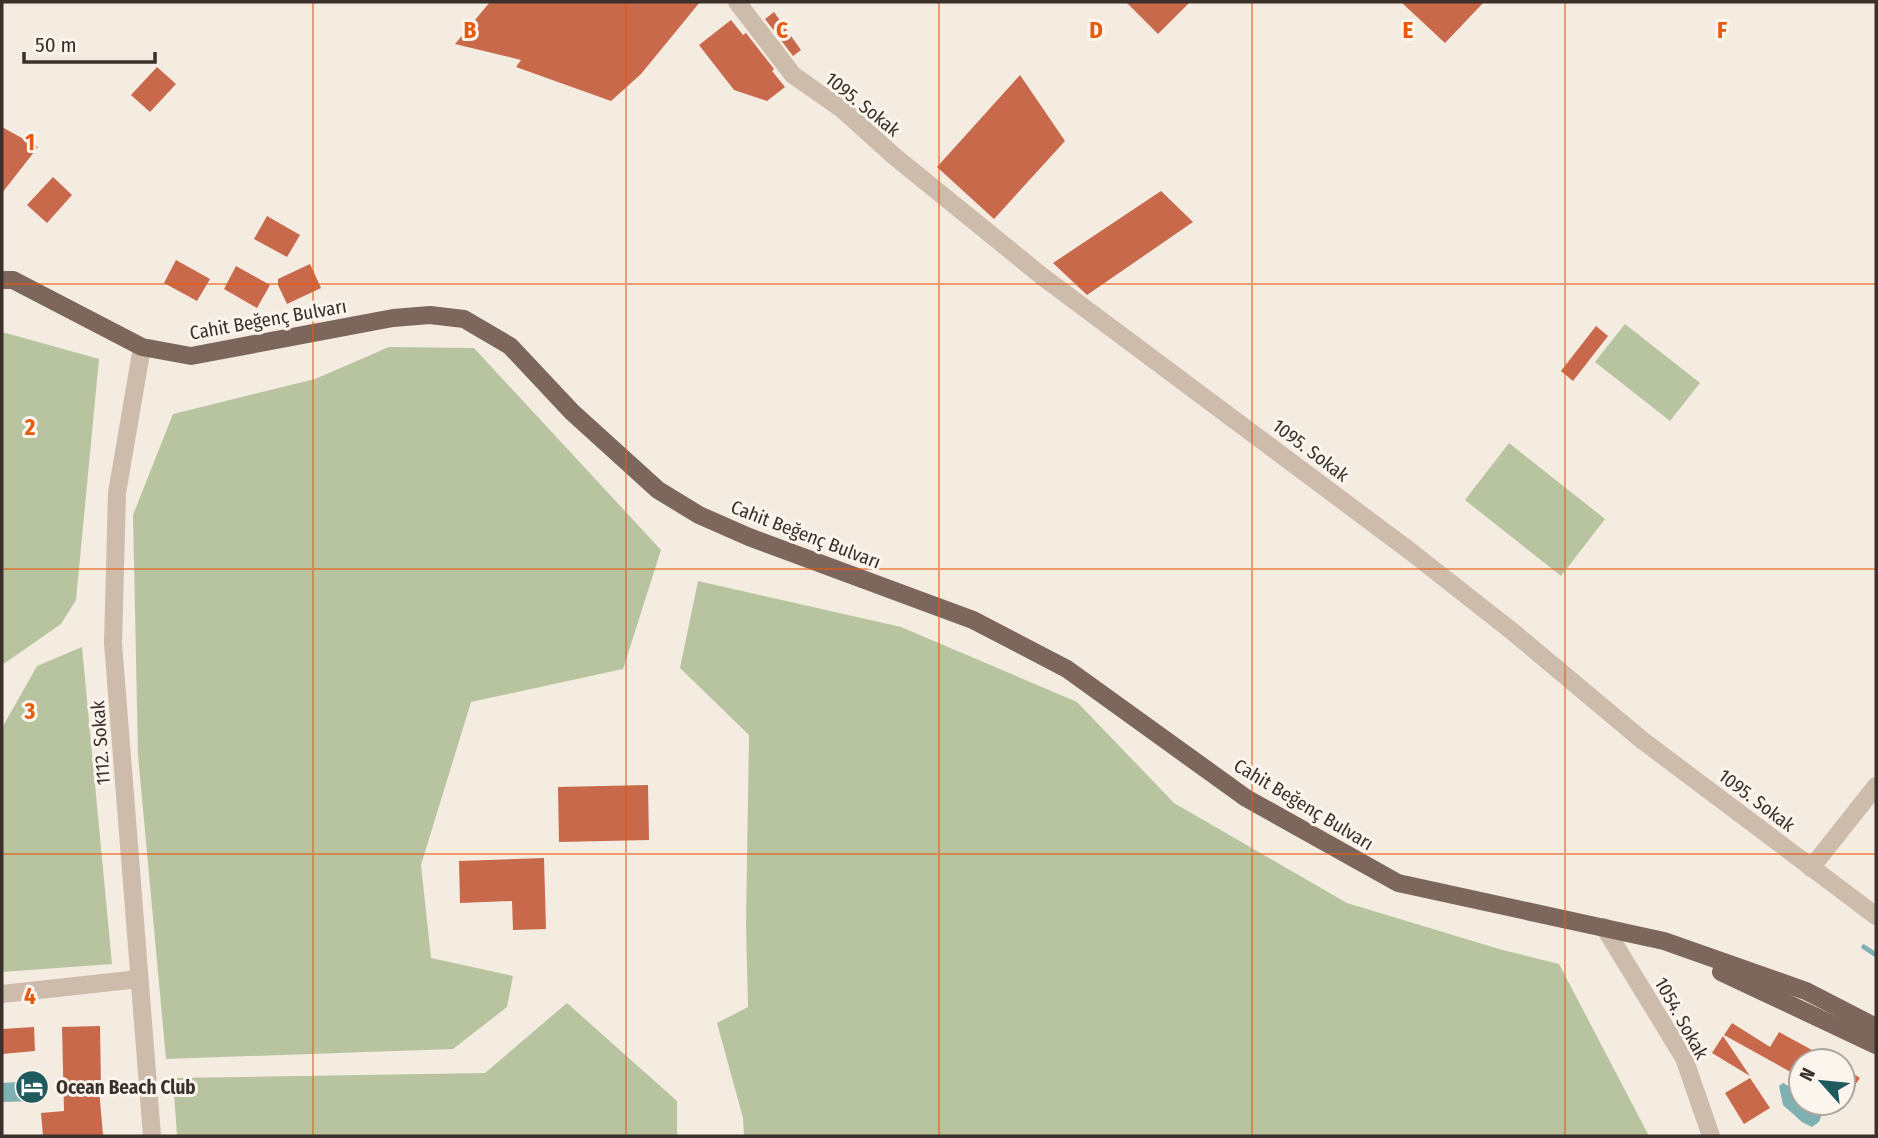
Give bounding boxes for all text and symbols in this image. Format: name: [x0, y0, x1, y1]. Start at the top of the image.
text: B: [464, 16, 477, 44]
text: C: [776, 16, 788, 44]
text: D: [1089, 16, 1103, 44]
text: E: [1403, 16, 1414, 44]
text: F: [1717, 16, 1727, 44]
scale bar: [24, 21, 156, 65]
text: 50 m: [35, 32, 77, 58]
street label: 1095. Sokak: [821, 67, 905, 142]
text: 1: [25, 128, 35, 156]
street label: Cahit Beğenç Bulvarı: [188, 294, 348, 345]
text: 2: [24, 413, 36, 441]
street label: 1095. Sokak: [1268, 414, 1354, 487]
street label: Cahit Beğenç Bulvarı: [728, 495, 884, 574]
text: 3: [24, 697, 36, 725]
street label: 1112. Sokak: [86, 700, 115, 786]
street label: Cahit Beğenç Bulvarı: [1230, 754, 1378, 855]
street label: 1095. Sokak: [1714, 764, 1800, 837]
street label: 1054. Sokak: [1650, 973, 1713, 1063]
text: 4: [24, 982, 36, 1010]
north arrow: [1787, 1047, 1857, 1117]
text: N: [1794, 1064, 1820, 1085]
hotel icon: Ocean Beach Club: [13, 1068, 51, 1106]
place label: Ocean Beach Club: [56, 1076, 196, 1099]

